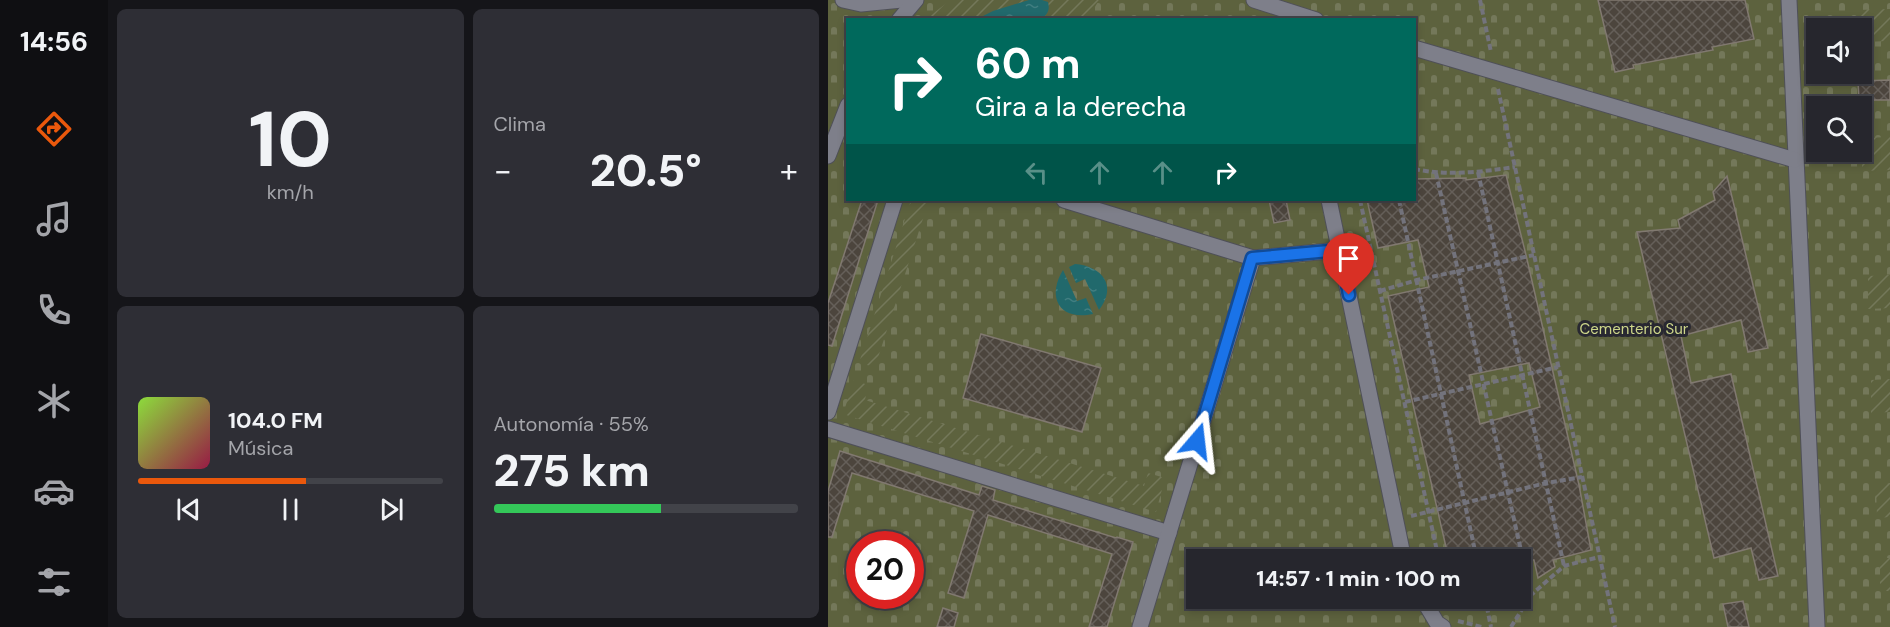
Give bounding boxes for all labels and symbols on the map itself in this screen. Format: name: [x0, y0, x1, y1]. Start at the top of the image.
pin: [1323, 233, 1374, 295]
park label: Cementerio Sur: [1580, 319, 1689, 339]
position arrow: [1165, 409, 1229, 473]
speed limit sign: 20: [846, 531, 924, 609]

